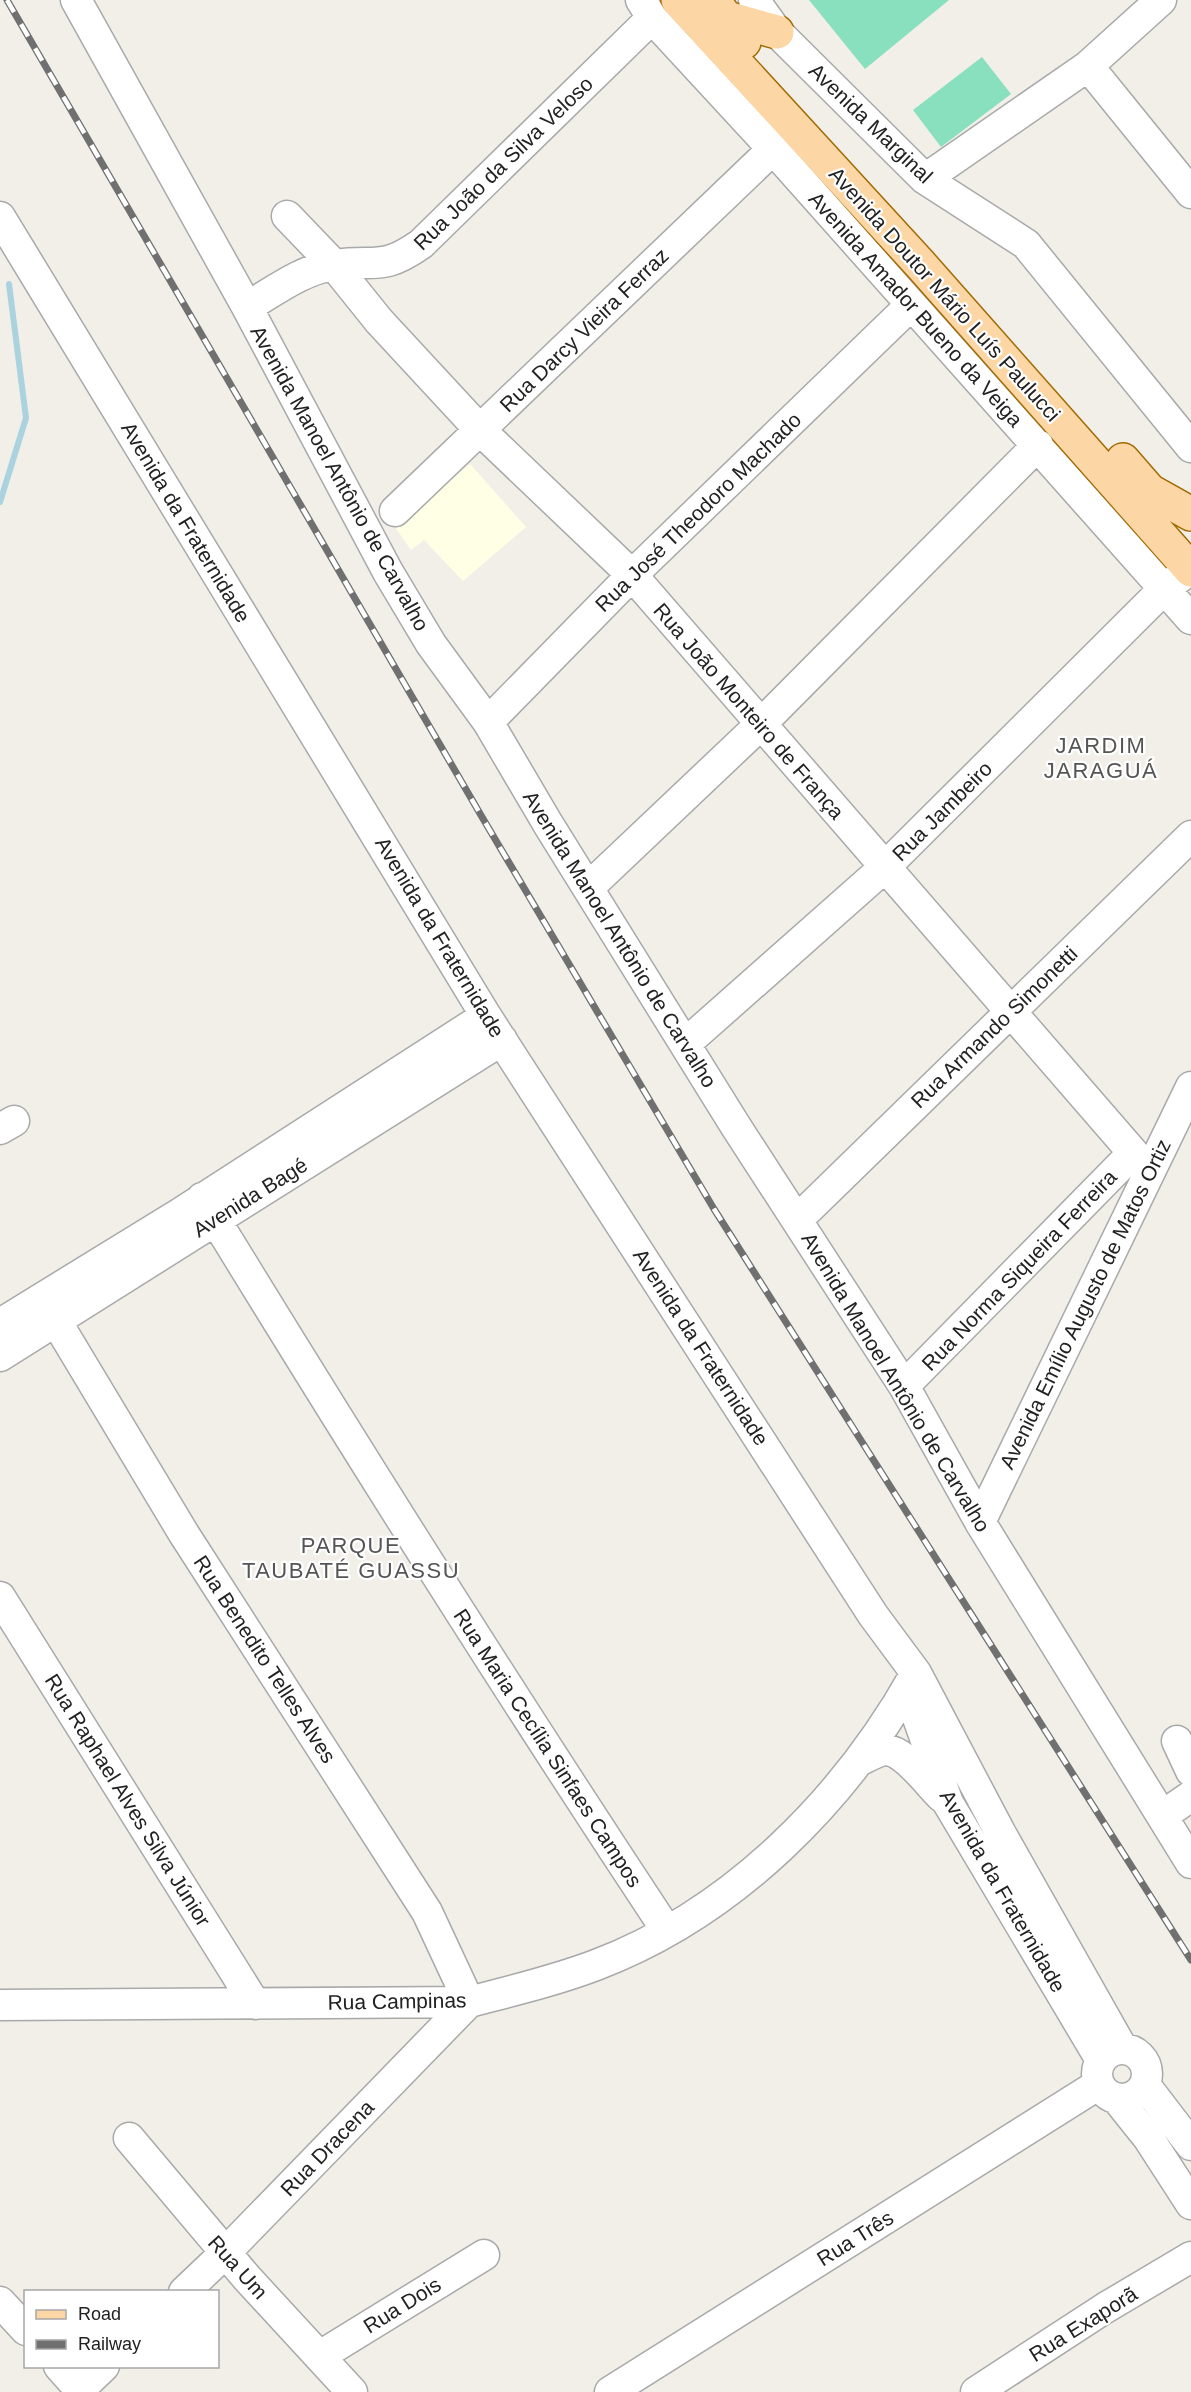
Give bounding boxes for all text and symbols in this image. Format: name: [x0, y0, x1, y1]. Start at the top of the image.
street label: Avenida Marginal: [805, 58, 937, 188]
street label: Rua João da Silva Veloso: [409, 72, 597, 254]
street label: Avenida Doutor Mário Luís Paulucci: [825, 162, 1065, 426]
street label: Avenida Amador Bueno da Veiga: [804, 187, 1028, 431]
street label: Rua Darcy Vieira Ferraz: [495, 244, 673, 416]
street label: Avenida Manoel Antônio de Carvalho: [246, 321, 434, 635]
street label: Rua José Theodoro Machado: [591, 408, 805, 616]
street label: Avenida da Fraternidade: [117, 418, 255, 626]
street label: Rua João Monteiro de França: [649, 599, 849, 824]
district label: JARDIM JARAGUÁ: [1044, 733, 1158, 783]
street label: Rua Jambeiro: [888, 757, 996, 865]
street label: Avenida Manoel Antônio de Carvalho: [519, 787, 721, 1091]
street label: Avenida da Fraternidade: [371, 833, 509, 1041]
street label: Rua Armando Simonetti: [906, 942, 1082, 1112]
street label: Avenida Emílio Augusto de Matos Ortiz: [995, 1135, 1175, 1473]
street label: Avenida Bagé: [189, 1153, 311, 1241]
street label: Rua Norma Siqueira Ferreira: [917, 1165, 1121, 1375]
street label: Avenida Manoel Antônio de Carvalho: [797, 1228, 995, 1536]
street label: Avenida da Fraternidade: [629, 1244, 773, 1450]
district label: PARQUE TAUBATÉ GUASSU: [242, 1533, 460, 1583]
street label: Rua Benedito Telles Alves: [189, 1551, 341, 1767]
street label: Rua Maria Cecília Sinfaes Campos: [449, 1605, 647, 1891]
street label: Rua Raphael Alves Silva Júnior: [41, 1670, 215, 1930]
street label: Avenida da Fraternidade: [936, 1786, 1070, 1996]
street label: Rua Campinas: [327, 1988, 467, 2014]
street label: Rua Dracena: [276, 2095, 378, 2200]
street label: Rua Três: [813, 2206, 897, 2270]
street label: Rua Um: [204, 2231, 272, 2303]
street label: Rua Dois: [359, 2272, 445, 2338]
street label: Rua Exaporã: [1025, 2282, 1141, 2366]
legend: [24, 2290, 219, 2368]
text: Road: [78, 2304, 121, 2324]
text: Railway: [78, 2334, 141, 2354]

